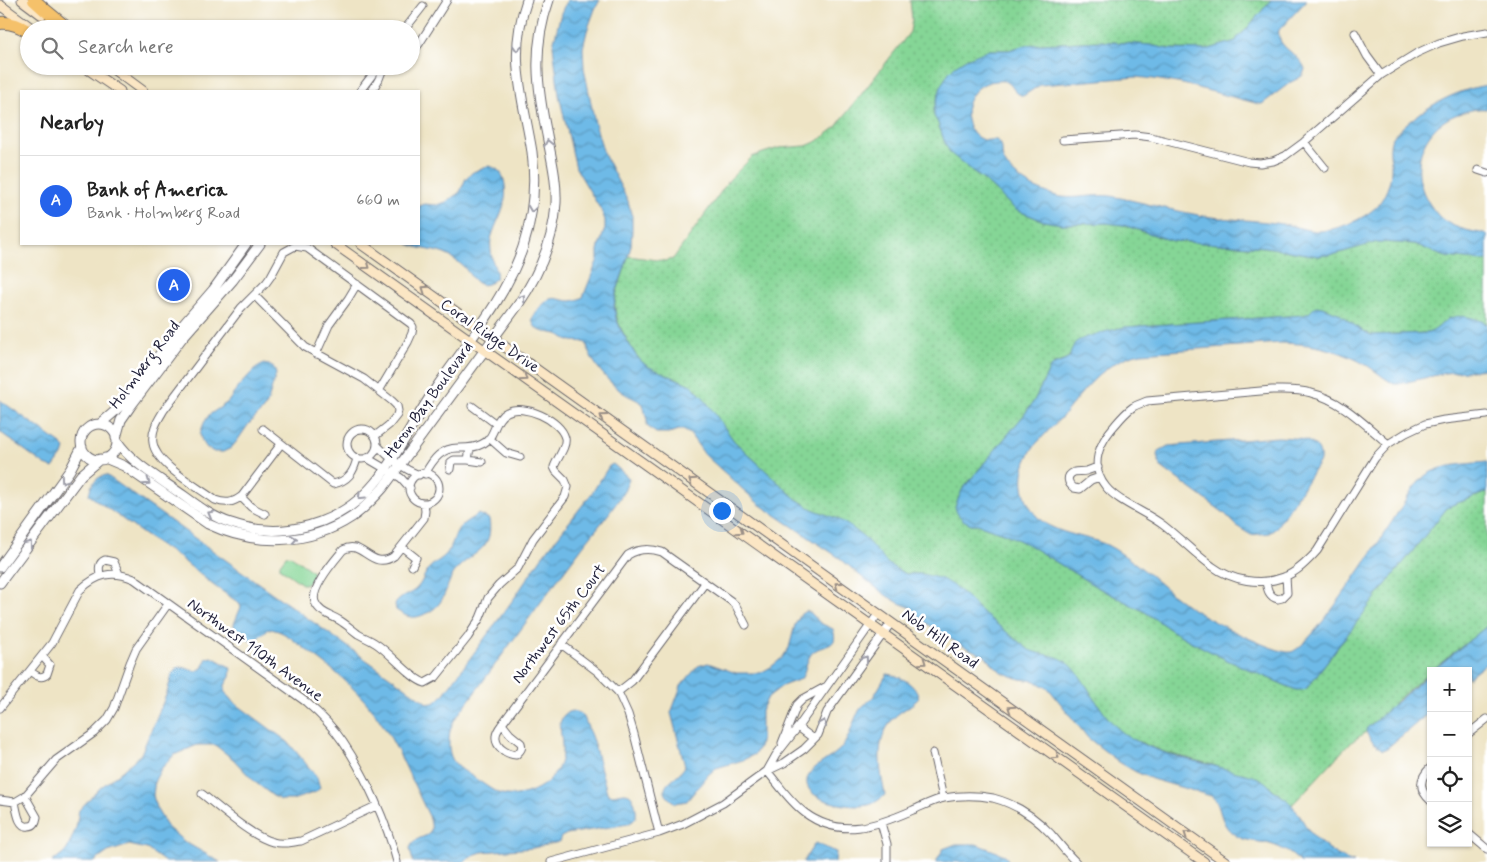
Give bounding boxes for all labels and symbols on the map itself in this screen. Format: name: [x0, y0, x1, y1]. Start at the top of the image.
one-way arrow: [512, 44, 523, 52]
one-way arrow: [544, 139, 554, 148]
one-way arrow: [527, 205, 538, 213]
one-way arrow: [361, 260, 370, 269]
pin: A: [158, 266, 190, 304]
one-way arrow: [421, 286, 431, 295]
street label: Coral Ridge Drive: [436, 294, 544, 379]
one-way arrow: [516, 294, 525, 304]
street label: Holmberg Road: [105, 317, 186, 414]
street label: Heron Bay Boulevard: [380, 337, 478, 463]
one-way arrow: [518, 372, 528, 381]
one-way arrow: [600, 415, 609, 423]
one-way arrow: [61, 474, 70, 484]
one-way arrow: [141, 477, 150, 485]
one-way arrow: [688, 478, 698, 487]
one-way arrow: [358, 490, 367, 499]
your location: [709, 498, 735, 524]
one-way arrow: [207, 510, 216, 520]
one-way arrow: [734, 525, 743, 534]
one-way arrow: [290, 534, 298, 545]
one-way arrow: [23, 540, 32, 550]
street label: Northwest 65th Court: [507, 560, 611, 688]
one-way arrow: [834, 582, 844, 591]
street label: Northwest 110th Avenue: [183, 594, 327, 706]
street label: Nob Hill Road: [898, 604, 982, 674]
one-way arrow: [859, 655, 868, 665]
one-way arrow: [917, 656, 927, 665]
one-way arrow: [1008, 706, 1017, 715]
one-way arrow: [817, 719, 828, 728]
one-way arrow: [1050, 750, 1059, 759]
one-way arrow: [1183, 831, 1193, 840]

